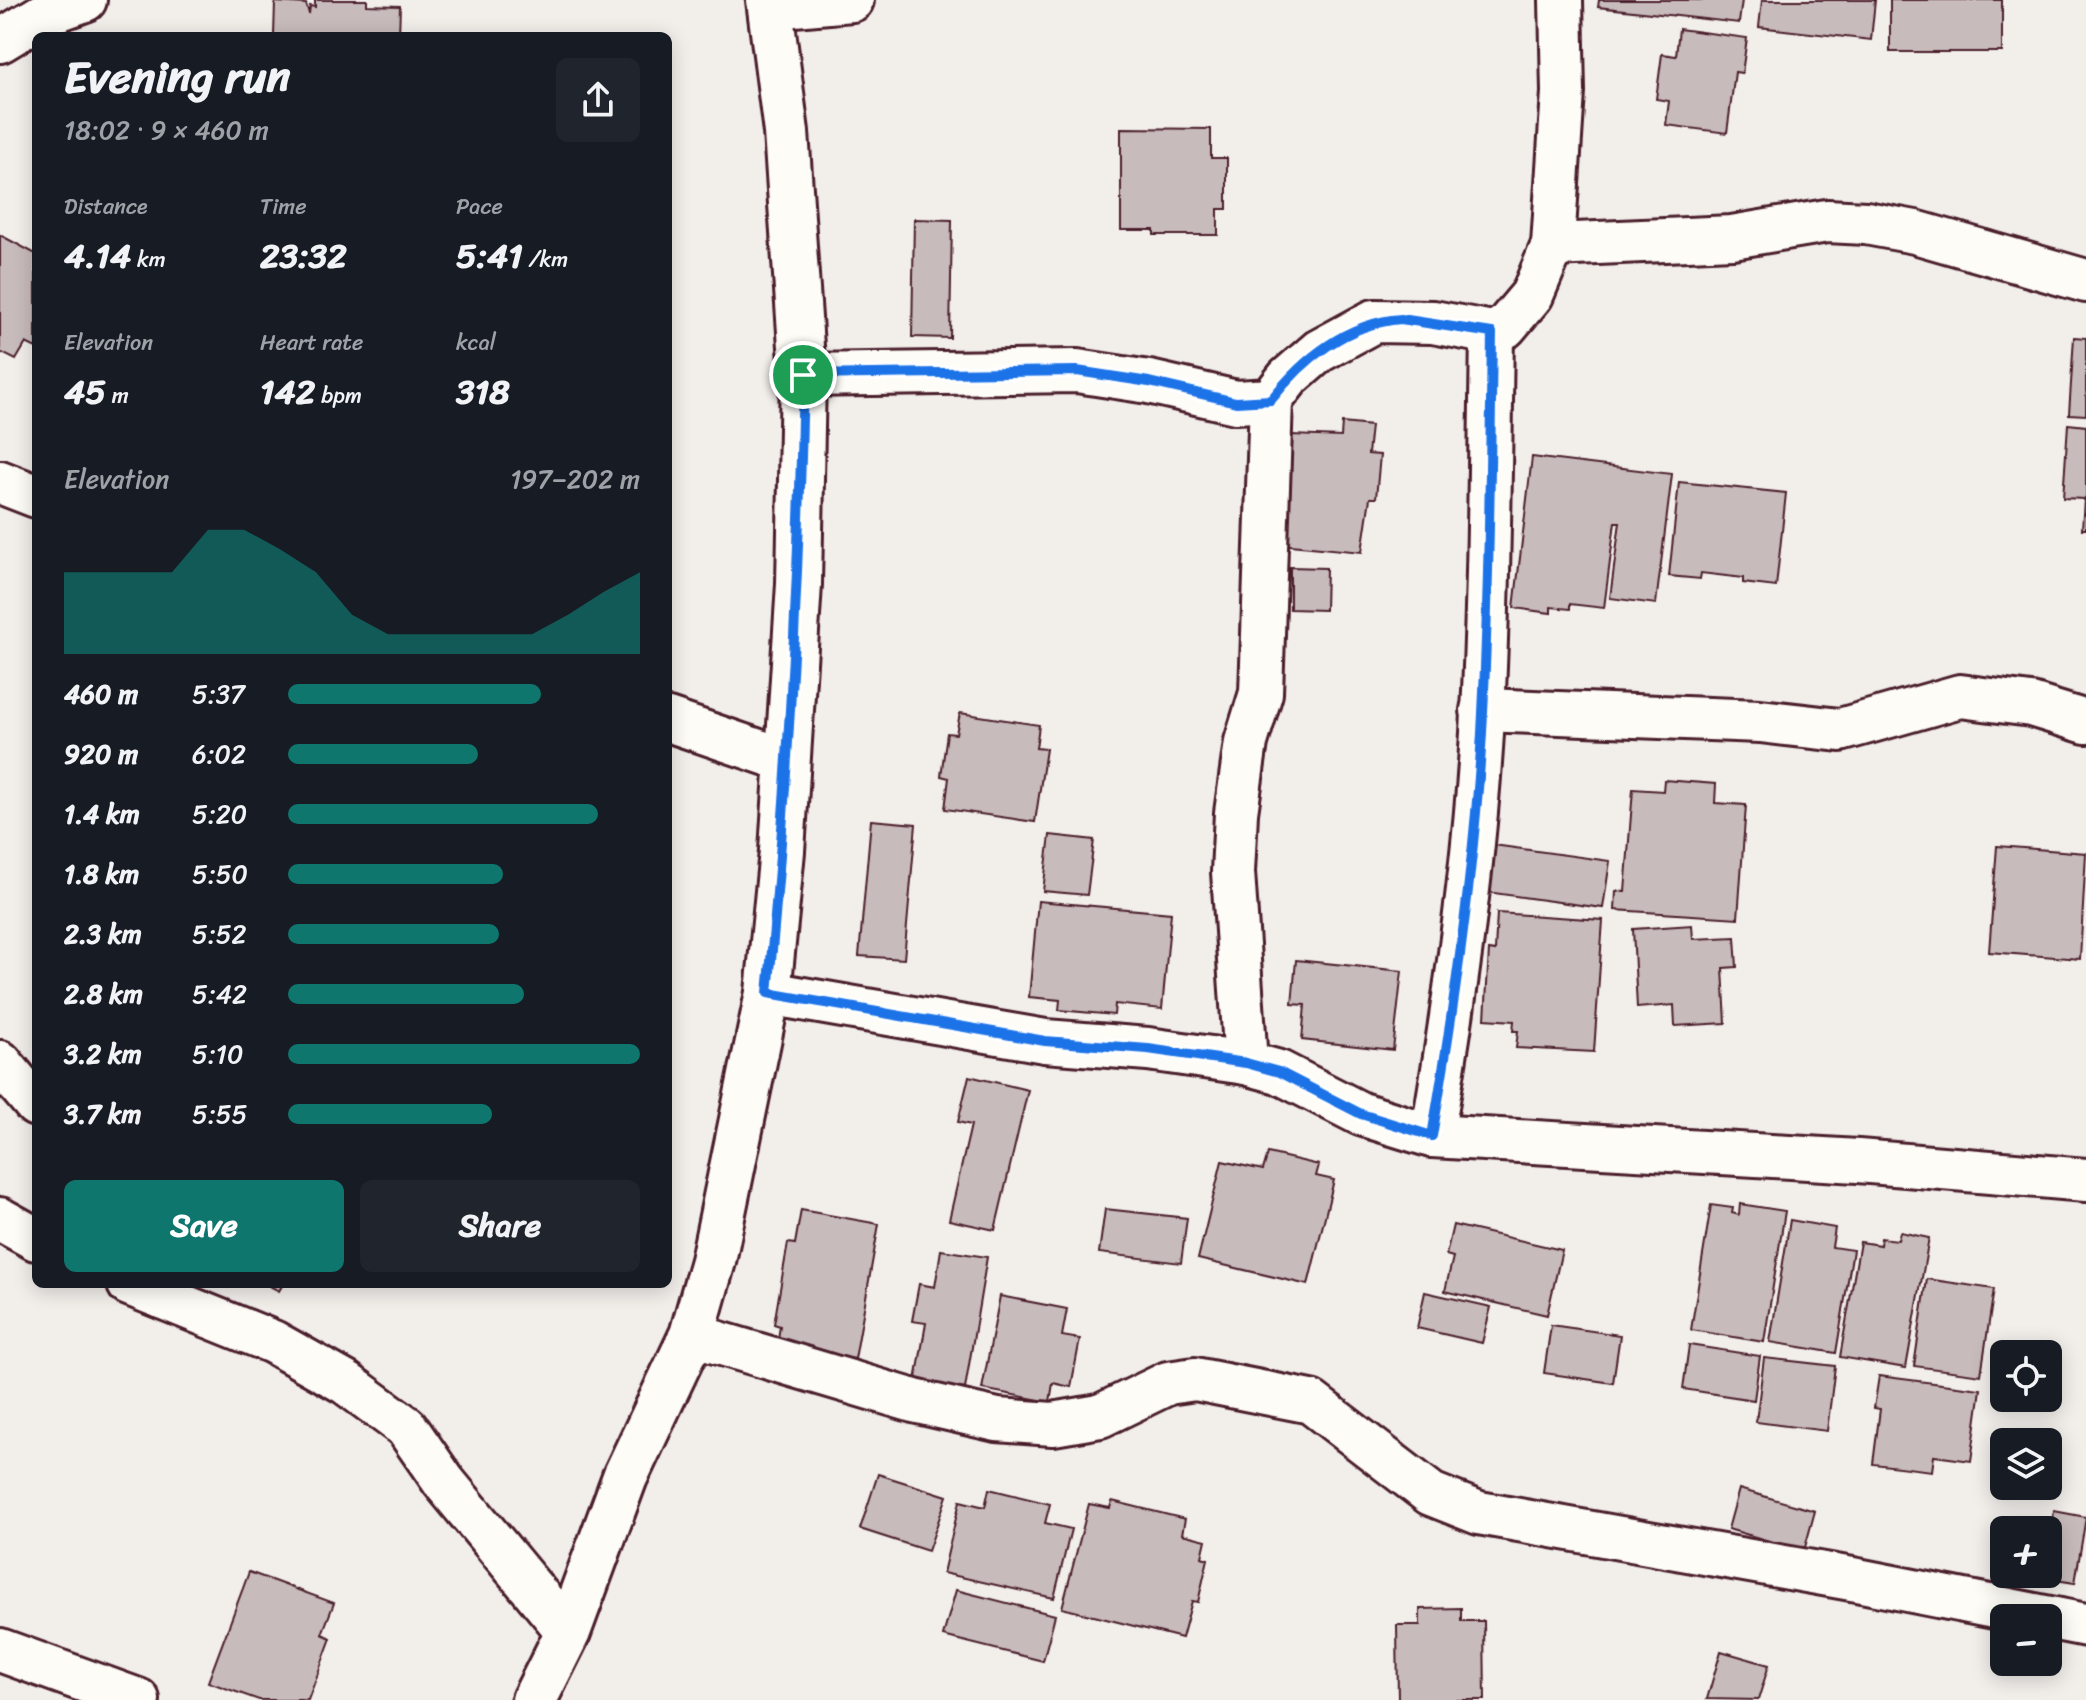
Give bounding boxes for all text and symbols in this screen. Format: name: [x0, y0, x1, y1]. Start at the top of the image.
text: Evening run: [64, 38, 290, 116]
button: share: [556, 58, 640, 142]
text: 18:02 · 9 × 460 m: [64, 107, 269, 153]
text: Distance: [64, 187, 148, 226]
text: Time: [260, 187, 307, 226]
text: Pace: [456, 187, 503, 226]
text: 4.14: [64, 226, 131, 286]
text: 23:32: [260, 226, 347, 286]
text: 5:41: [456, 226, 523, 286]
text: km: [131, 240, 166, 279]
text: /km: [523, 240, 568, 279]
text: Elevation: [64, 323, 153, 362]
text: Heart rate: [260, 323, 363, 362]
text: kcal: [456, 323, 496, 362]
pin: [769, 341, 837, 409]
icon: arrive: [781, 353, 825, 397]
text: 45: [64, 362, 106, 422]
text: 142: [260, 362, 315, 422]
text: 318: [456, 362, 510, 422]
text: m: [106, 376, 129, 415]
text: bpm: [315, 376, 362, 415]
text: Elevation: [64, 456, 169, 502]
text: 197–202 m: [510, 456, 640, 502]
text: 460 m: [64, 671, 138, 717]
text: 5:37: [192, 671, 245, 717]
text: 920 m: [64, 731, 138, 777]
text: 6:02: [192, 731, 246, 777]
text: 1.4 km: [64, 791, 140, 837]
text: 5:20: [192, 791, 247, 837]
text: 1.8 km: [64, 851, 139, 897]
text: 5:50: [192, 851, 248, 897]
text: 2.3 km: [64, 911, 142, 957]
text: 5:52: [192, 911, 247, 957]
text: 2.8 km: [64, 971, 143, 1017]
text: 5:42: [192, 971, 247, 1017]
text: 3.2 km: [64, 1031, 142, 1077]
text: 5:10: [192, 1031, 243, 1077]
text: 3.7 km: [64, 1091, 142, 1137]
text: 5:55: [192, 1091, 248, 1137]
button: Save: [64, 1180, 344, 1272]
button: Share: [360, 1180, 640, 1272]
map controls: [1990, 1340, 2062, 1676]
button: locate: [1990, 1340, 2062, 1412]
button: layers: [1990, 1428, 2062, 1500]
button: +: [1990, 1516, 2062, 1588]
button: −: [1990, 1604, 2062, 1676]

